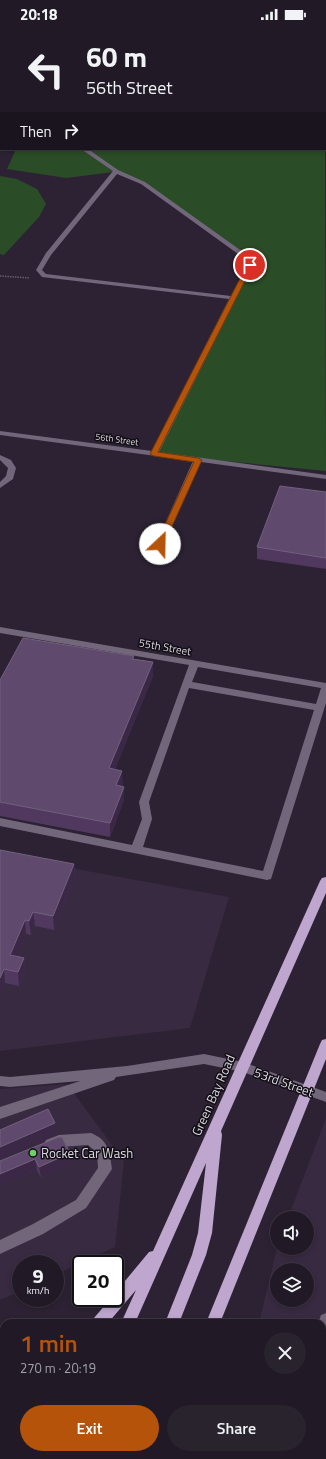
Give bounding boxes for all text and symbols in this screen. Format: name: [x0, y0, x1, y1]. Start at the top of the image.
text: 20:18: [20, 3, 57, 26]
text: 60 m: [86, 35, 147, 78]
icon: left: [20, 44, 72, 96]
text: 56th Street: [86, 74, 173, 101]
text: Then: [20, 120, 52, 143]
icon: right: [60, 120, 82, 142]
pin: [233, 248, 267, 282]
icon: arrive: [239, 254, 261, 276]
street label: 56th Street: [95, 430, 140, 449]
position arrow: [139, 523, 181, 565]
street label: 55th Street: [138, 635, 193, 659]
street label: Green Bay Road: [186, 1051, 240, 1139]
street label: 53rd Street: [251, 1062, 317, 1102]
place label: Rocket Car Wash: [41, 1143, 133, 1163]
marker: Rocket Car Wash: [28, 1148, 38, 1158]
map controls: [270, 1211, 314, 1307]
button: sound: [270, 1211, 314, 1255]
speed limit sign: 20: [72, 1255, 124, 1307]
text: 9: [32, 1260, 44, 1291]
button: layers: [270, 1263, 314, 1307]
text: km/h: [27, 1283, 49, 1298]
text: 1 min: [20, 1325, 78, 1361]
button: close: [264, 1332, 306, 1374]
text: 270 m · 20:19: [20, 1358, 96, 1378]
button: Exit: [20, 1405, 159, 1451]
button: Share: [167, 1405, 306, 1451]

